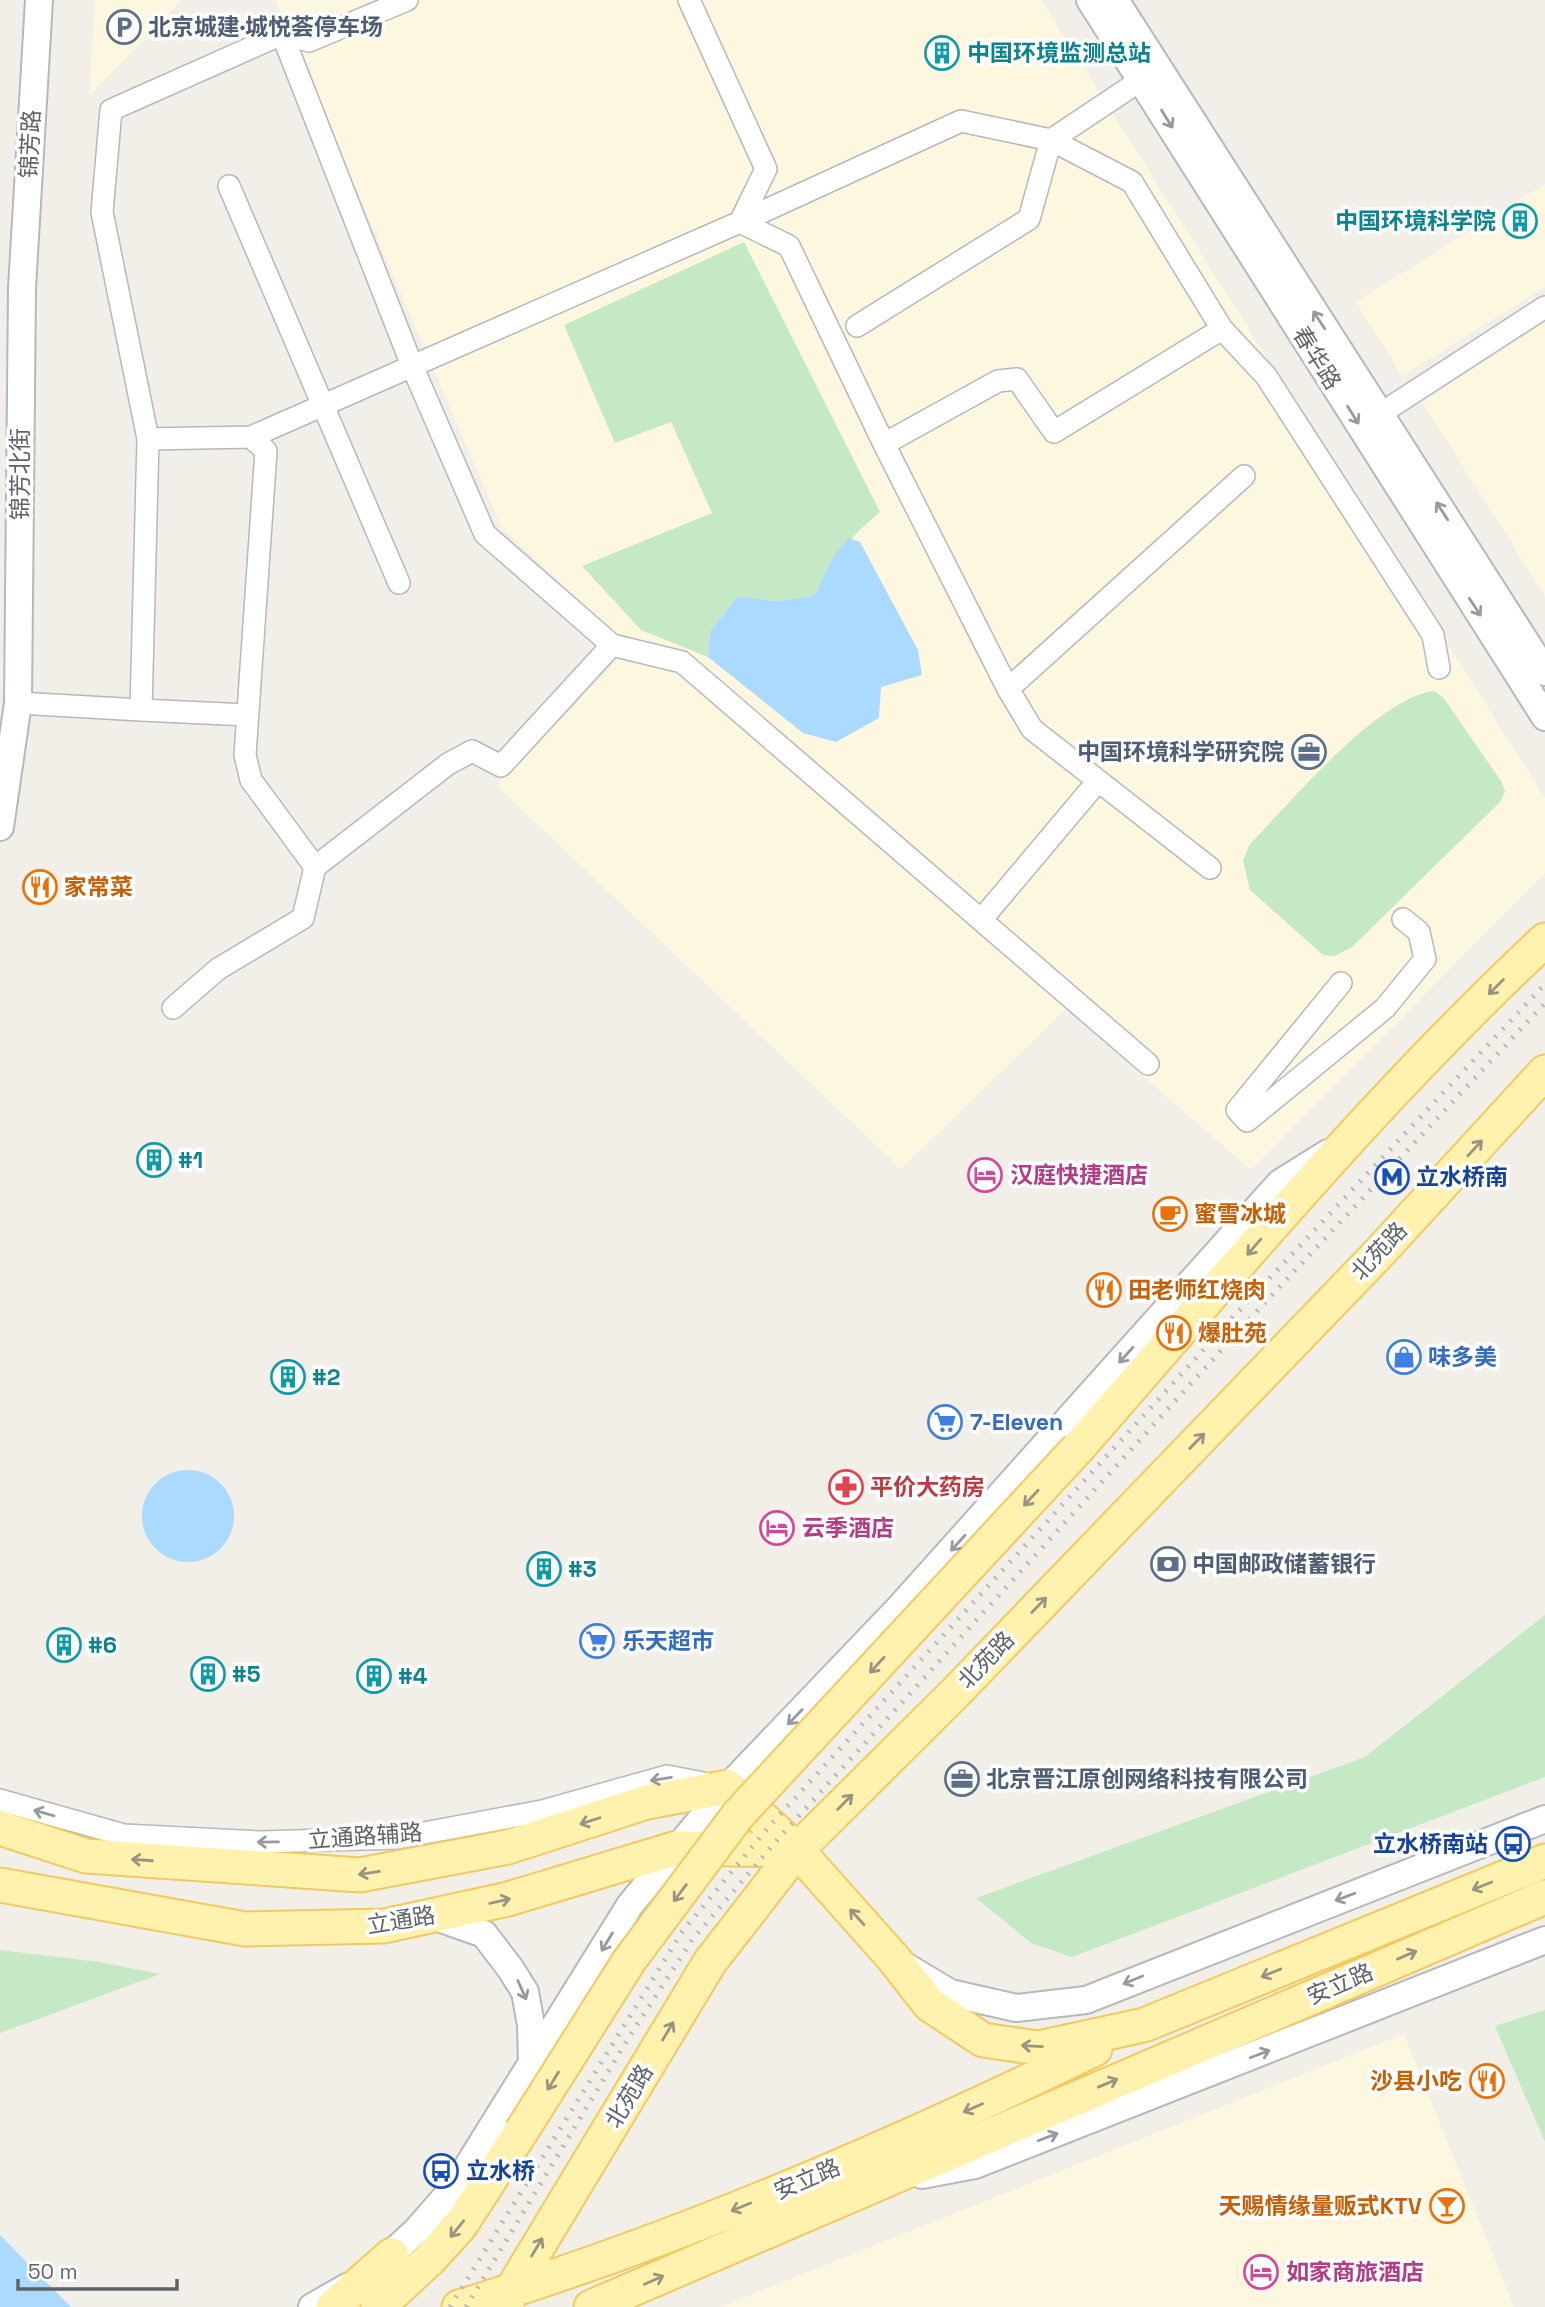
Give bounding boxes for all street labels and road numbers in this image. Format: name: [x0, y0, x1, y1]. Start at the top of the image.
street label: 锦芳路: [13, 109, 47, 179]
street label: 春华路: [1286, 321, 1348, 395]
street label: 锦芳北街: [5, 428, 35, 520]
street label: 北苑路: [1345, 1216, 1413, 1286]
street label: 北苑路: [951, 1625, 1021, 1695]
street label: 立通路辅路: [307, 1817, 423, 1855]
street label: 立通路: [365, 1900, 437, 1940]
street label: 安立路: [1302, 1957, 1378, 2011]
street label: 北苑路: [598, 2059, 660, 2133]
street label: 安立路: [769, 2152, 845, 2206]

